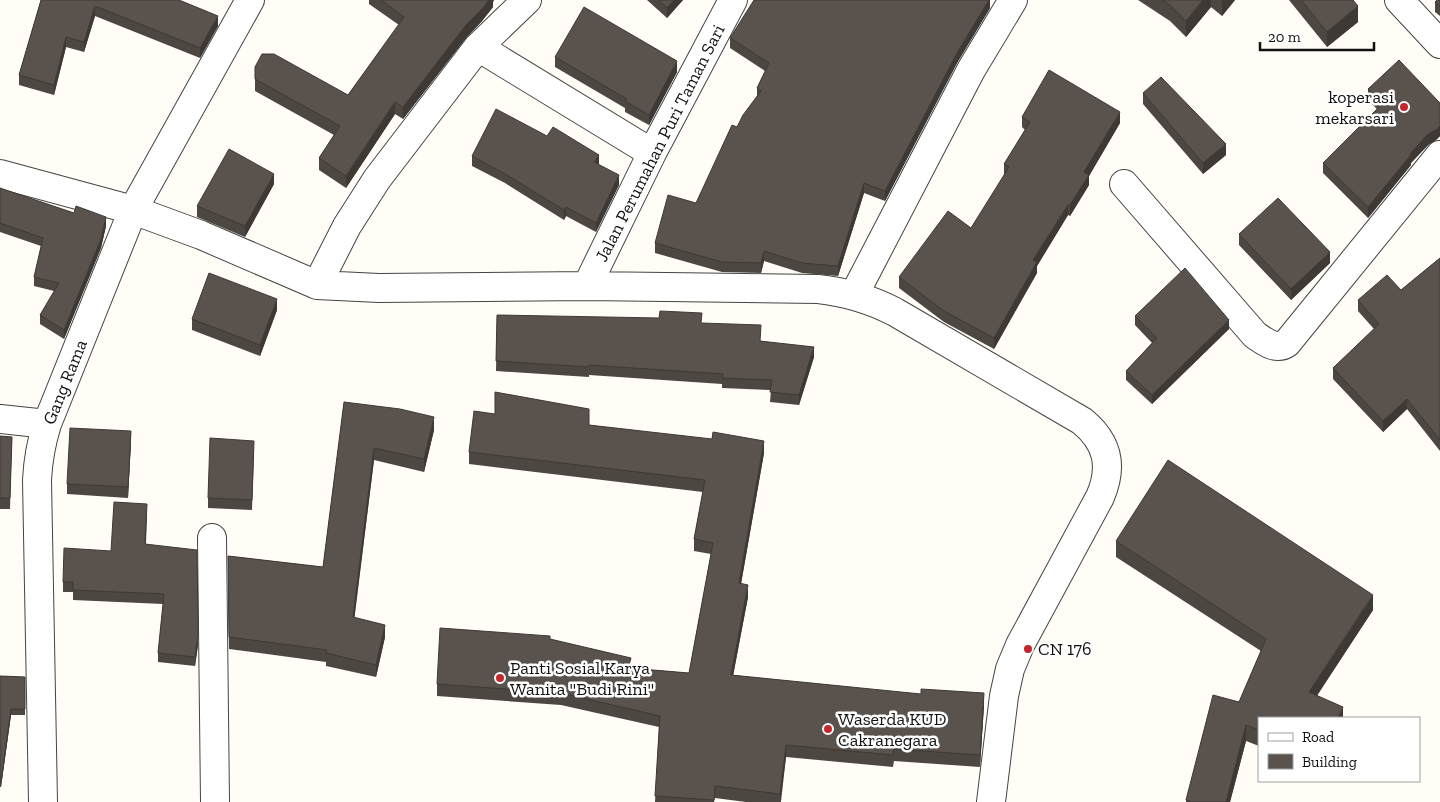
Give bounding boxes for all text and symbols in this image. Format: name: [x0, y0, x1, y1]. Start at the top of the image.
scale bar: [1260, 20, 1374, 52]
street label: Jalan Perumahan Puri Taman Sari: [590, 21, 730, 265]
text: 20 m: [1268, 28, 1301, 46]
place label: koperasi mekarsari: [1315, 86, 1394, 129]
marker: koperasi mekarsari: [1398, 101, 1410, 113]
street label: Gang Rama: [38, 336, 92, 428]
place label: CN 176: [1038, 638, 1092, 660]
marker: CN 176: [1022, 643, 1034, 655]
place label: Panti Sosial Karya Wanita "Budi Rini": [510, 657, 654, 700]
marker: Panti Sosial Karya Wanita "Budi Rini": [494, 672, 506, 684]
place label: Waserda KUD Cakranegara: [838, 708, 946, 751]
legend: [1258, 717, 1420, 782]
marker: Waserda KUD Cakranegara: [822, 723, 834, 735]
text: Road: [1302, 728, 1335, 746]
text: Building: [1302, 753, 1357, 771]

